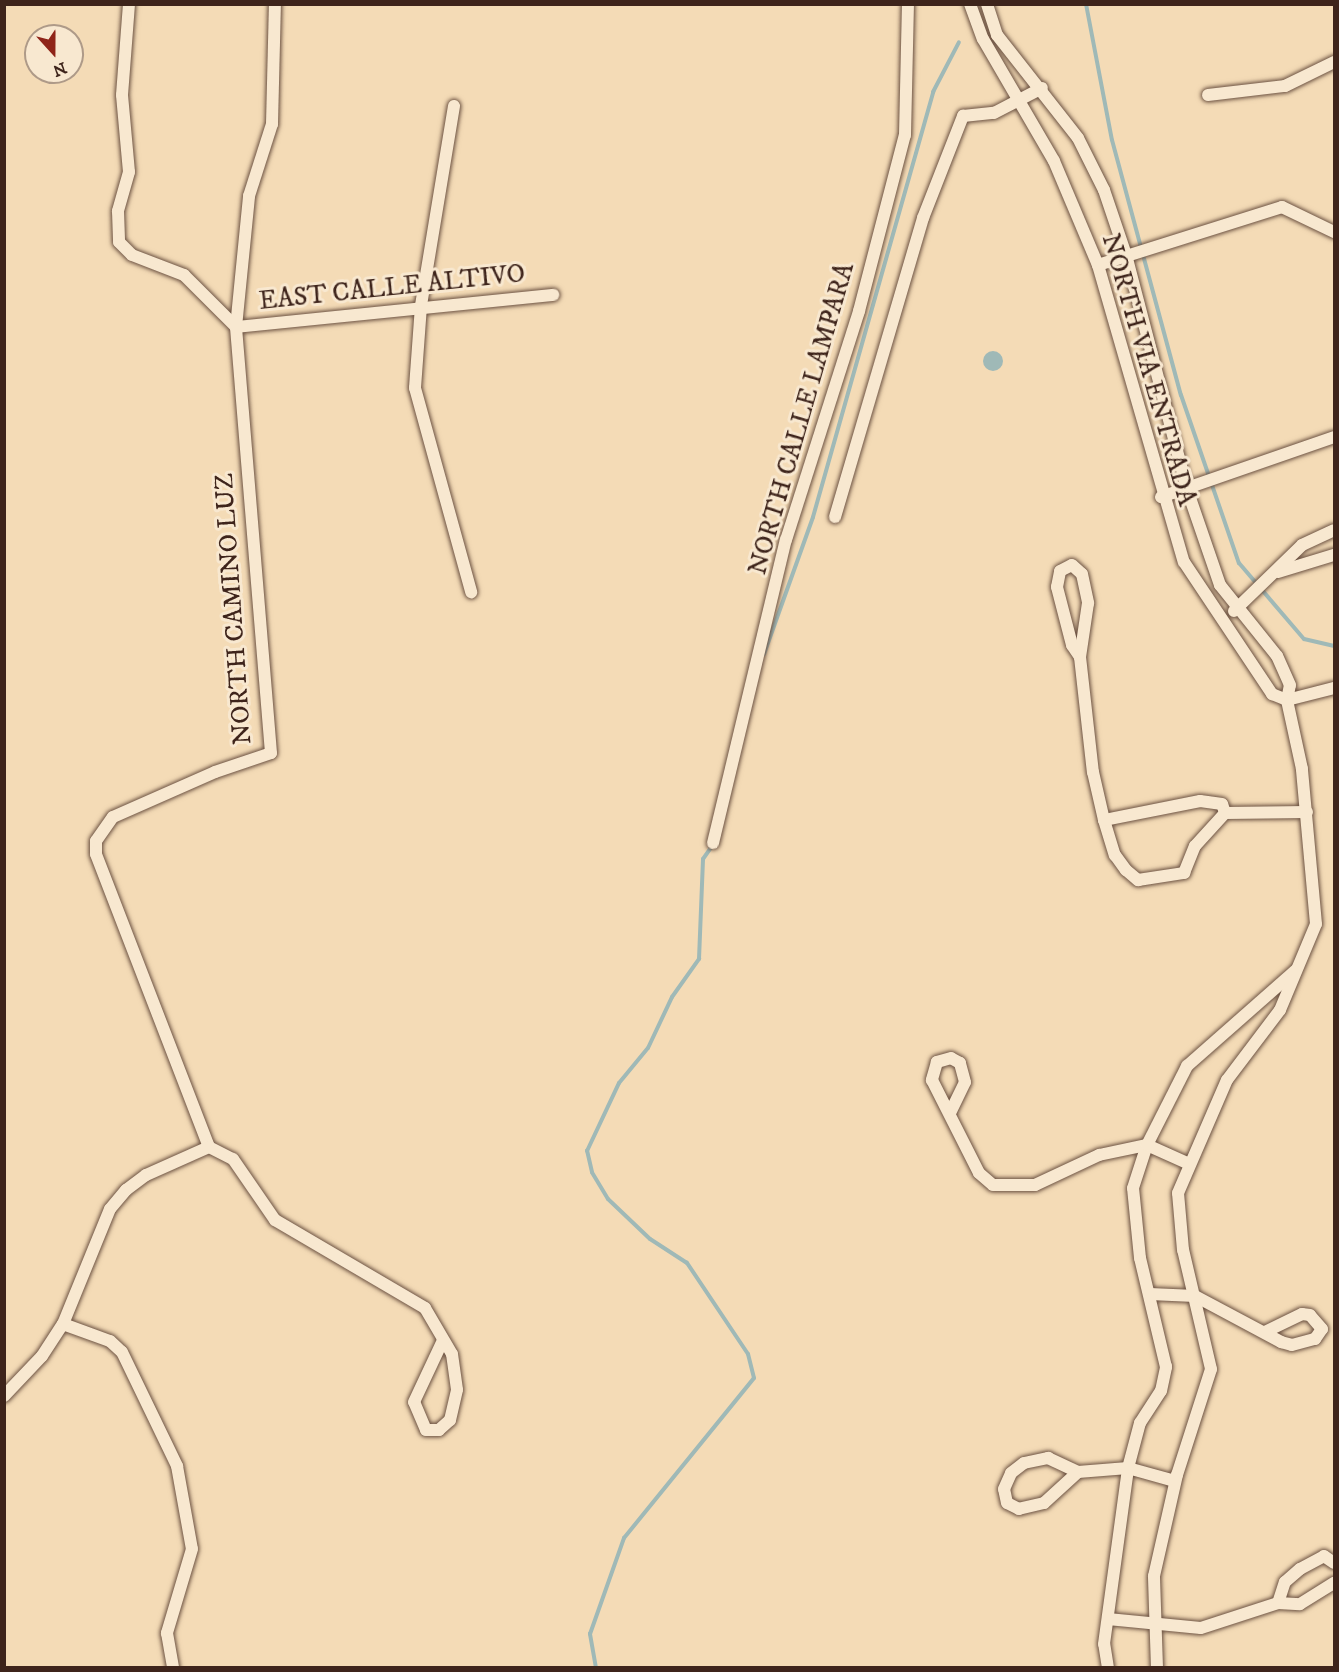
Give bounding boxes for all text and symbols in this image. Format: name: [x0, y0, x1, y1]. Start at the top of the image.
north arrow: [24, 24, 84, 84]
text: N: [50, 57, 69, 81]
street label: NORTH VIA ENTRADA: [1094, 230, 1202, 510]
street label: EAST CALLE ALTIVO: [257, 259, 527, 317]
street label: NORTH CALLE LAMPARA: [742, 259, 862, 579]
street label: NORTH CAMINO LUZ: [209, 472, 259, 746]

